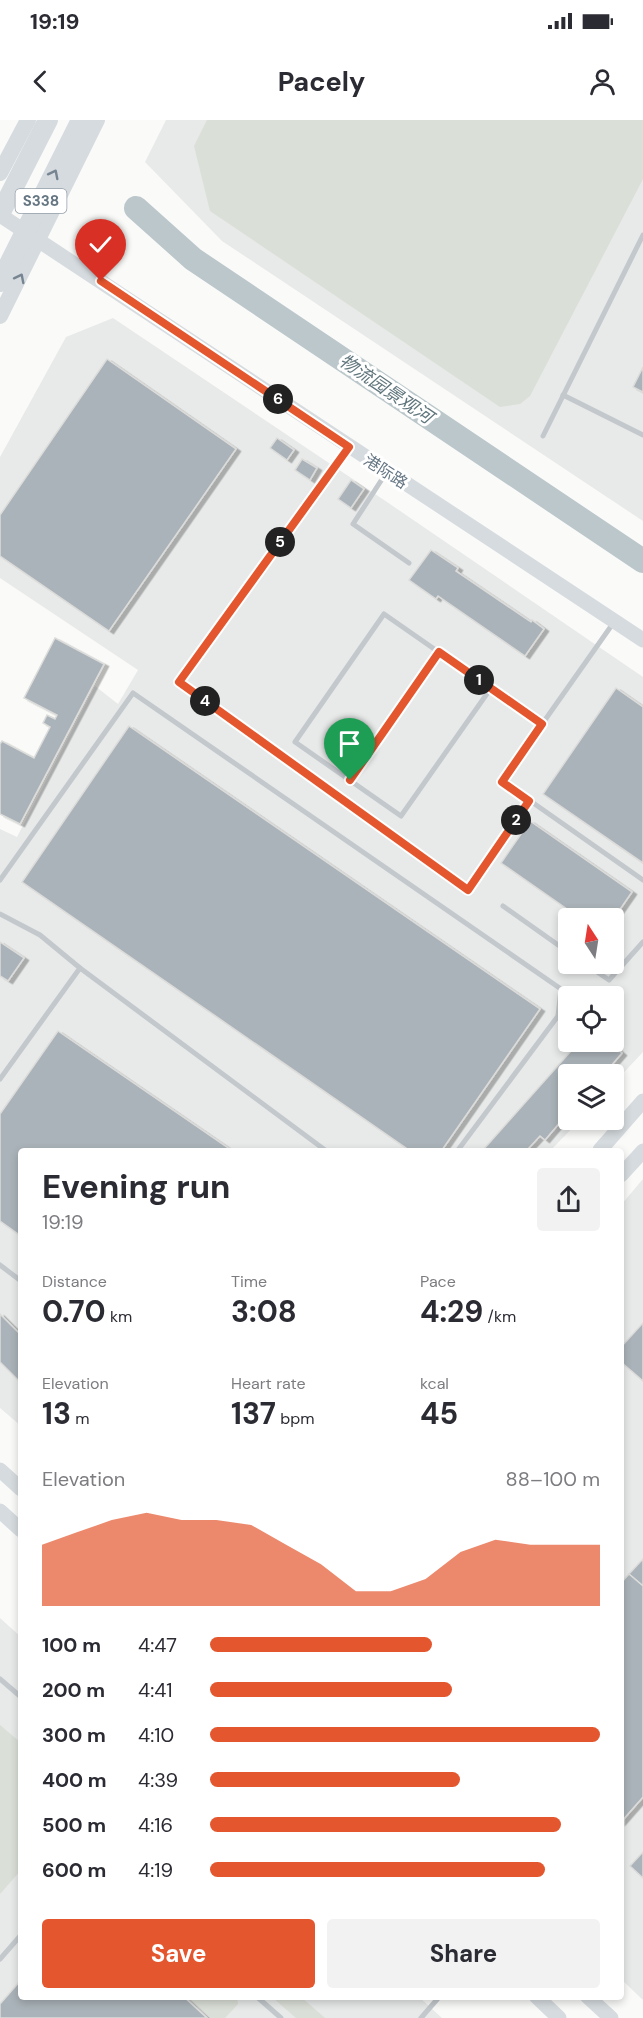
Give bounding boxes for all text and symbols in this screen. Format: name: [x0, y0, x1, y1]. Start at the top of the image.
text: 19:19: [30, 7, 80, 36]
text: Pacely: [278, 64, 365, 99]
icon: back: [24, 65, 57, 98]
icon: person: [586, 65, 619, 98]
one-way arrow: [47, 169, 59, 180]
road number: S338: [15, 189, 66, 213]
pin: [75, 219, 126, 281]
icon: check: [84, 228, 117, 261]
one-way arrow: [12, 273, 24, 284]
water label: 物流园景观河: [335, 349, 440, 431]
pin: 6: [263, 384, 293, 414]
text: 6: [273, 388, 283, 409]
street label: 港际路: [360, 450, 412, 493]
pin: 5: [265, 527, 295, 557]
text: 5: [275, 531, 285, 552]
pin: 1: [464, 665, 494, 695]
text: 1: [476, 669, 482, 690]
pin: 4: [190, 686, 220, 716]
text: 4: [200, 690, 210, 711]
pin: [324, 718, 375, 780]
icon: arrive: [333, 727, 366, 760]
pin: 2: [501, 805, 531, 835]
text: 2: [511, 809, 521, 830]
north arrow: [558, 908, 624, 974]
map controls: [558, 908, 624, 1130]
button: locate: [558, 986, 624, 1052]
button: layers: [558, 1064, 624, 1130]
text: Evening run: [42, 1165, 230, 1208]
button: share: [537, 1168, 600, 1231]
text: 19:19: [42, 1209, 84, 1235]
text: Distance: [42, 1271, 107, 1292]
text: Time: [231, 1271, 267, 1292]
text: Pace: [420, 1271, 456, 1292]
text: 0.70: [42, 1292, 106, 1331]
text: 3:08: [231, 1292, 297, 1331]
text: 4:29: [420, 1292, 483, 1331]
text: km: [106, 1306, 132, 1327]
text: /km: [483, 1306, 516, 1327]
text: Elevation: [42, 1373, 109, 1394]
text: Heart rate: [231, 1373, 306, 1394]
text: kcal: [420, 1373, 449, 1394]
text: 13: [42, 1394, 71, 1433]
text: 137: [231, 1394, 276, 1433]
text: 45: [420, 1394, 458, 1433]
text: m: [71, 1408, 90, 1429]
text: bpm: [276, 1408, 314, 1429]
text: Elevation: [42, 1466, 125, 1492]
text: 88–100 m: [506, 1466, 600, 1492]
text: 100 m: [42, 1632, 101, 1658]
text: 4:47: [138, 1632, 177, 1658]
text: 200 m: [42, 1677, 105, 1703]
text: 4:41: [138, 1677, 173, 1703]
text: 300 m: [42, 1722, 106, 1748]
text: 4:10: [138, 1722, 174, 1748]
text: 400 m: [42, 1767, 107, 1793]
text: 4:39: [138, 1767, 178, 1793]
text: 500 m: [42, 1812, 106, 1838]
text: 4:16: [138, 1812, 173, 1838]
text: 600 m: [42, 1857, 106, 1883]
text: 4:19: [138, 1857, 173, 1883]
button: Save: [42, 1919, 315, 1988]
button: Share: [327, 1919, 600, 1988]

